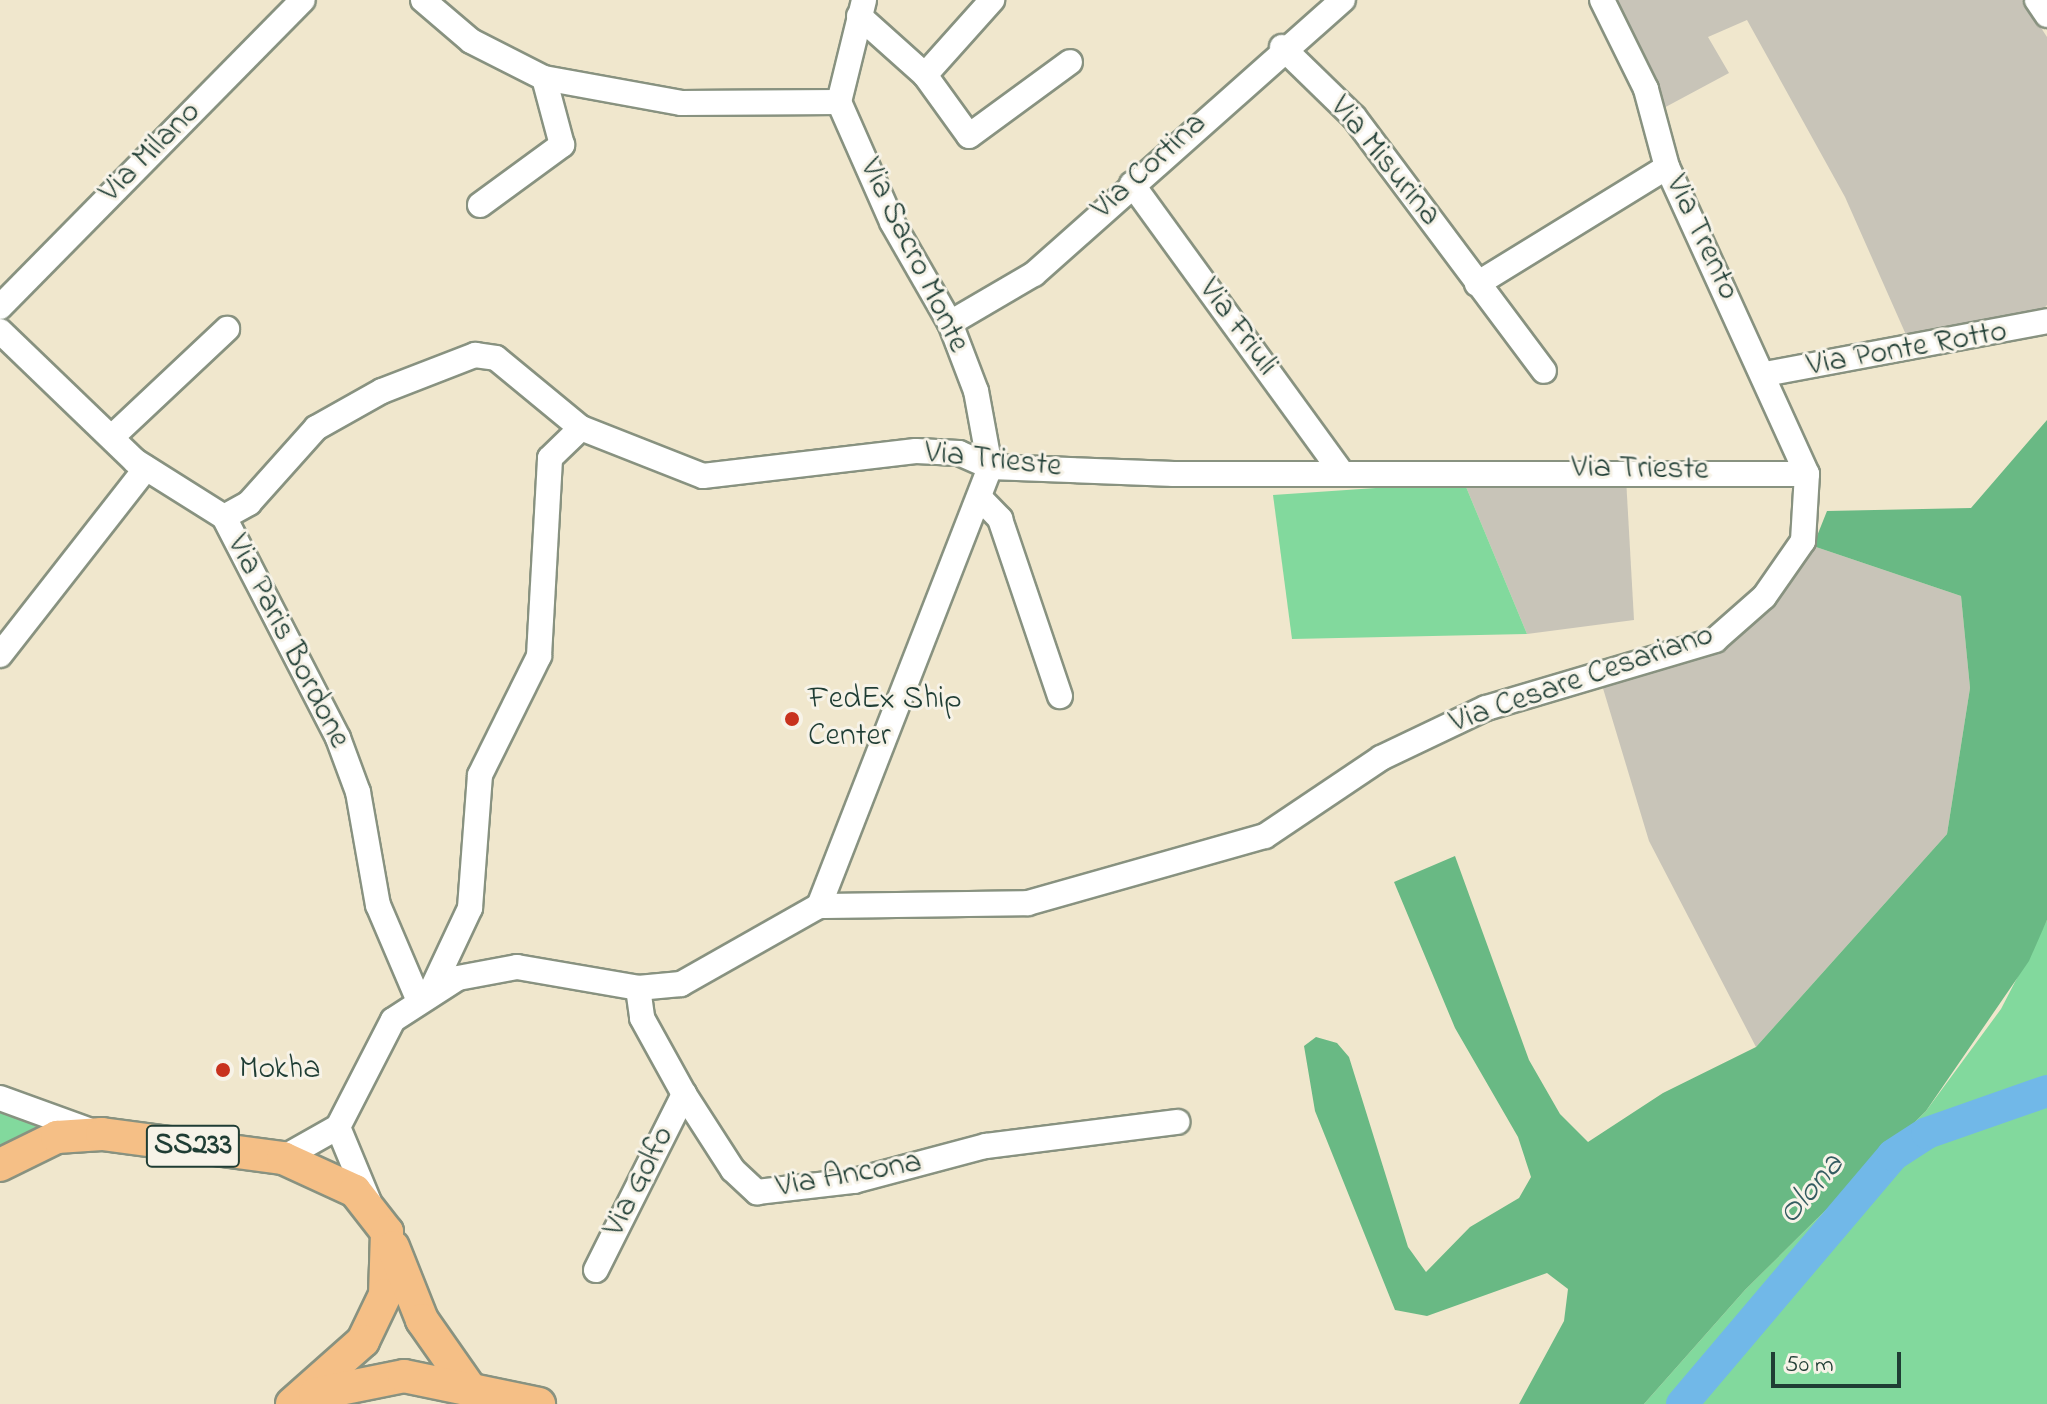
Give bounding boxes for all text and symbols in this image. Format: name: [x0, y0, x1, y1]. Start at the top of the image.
street label: Via Misurina: [1320, 89, 1448, 235]
street label: Via Milano: [92, 94, 210, 212]
street label: Via Cortina: [1085, 105, 1215, 229]
street label: Via Sacro Monte: [849, 153, 977, 359]
street label: Via Trento: [1655, 169, 1747, 307]
street label: Via Friuli: [1189, 272, 1285, 384]
street label: Via Ponte Rotto: [1804, 314, 2010, 386]
street label: Via Trieste: [923, 435, 1063, 487]
street label: Via Trieste: [1571, 450, 1709, 490]
street label: Via Paris Bordone: [217, 529, 357, 755]
street label: Via Cesare Cesariano: [1445, 617, 1719, 743]
place label: FedEx Ship Center: [808, 682, 962, 757]
marker: FedEx Ship Center: [783, 710, 801, 728]
place label: Mokha: [239, 1051, 321, 1089]
marker: Mokha: [214, 1061, 232, 1079]
road number: SS233: [145, 1120, 241, 1172]
street label: Via Golfo: [596, 1121, 684, 1243]
street label: Via Ancona: [773, 1144, 925, 1208]
water label: Olona: [1770, 1146, 1854, 1234]
scale bar: [1775, 1336, 1905, 1386]
text: 50 m: [1785, 1348, 1834, 1383]

